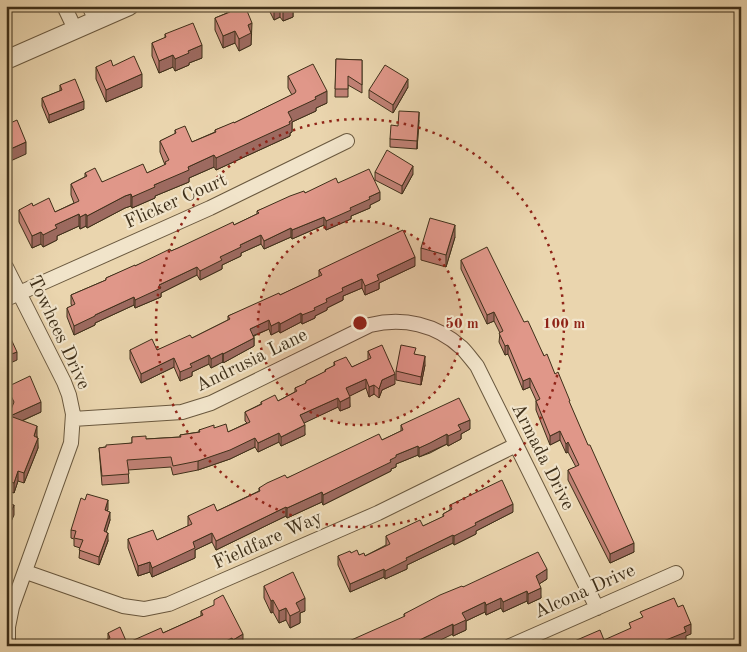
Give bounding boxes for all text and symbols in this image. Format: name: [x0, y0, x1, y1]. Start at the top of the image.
street label: Flicker Court: [122, 171, 230, 233]
street label: Towhees Drive: [23, 273, 93, 393]
centre of rings: [351, 314, 369, 332]
text: 50 m: [445, 317, 479, 332]
text: 100 m: [543, 317, 585, 332]
street label: Andrusia Lane: [193, 326, 311, 396]
street label: Armada Drive: [507, 401, 577, 513]
street label: Fieldfare Way: [211, 508, 325, 574]
street label: Alcona Drive: [532, 561, 638, 623]

